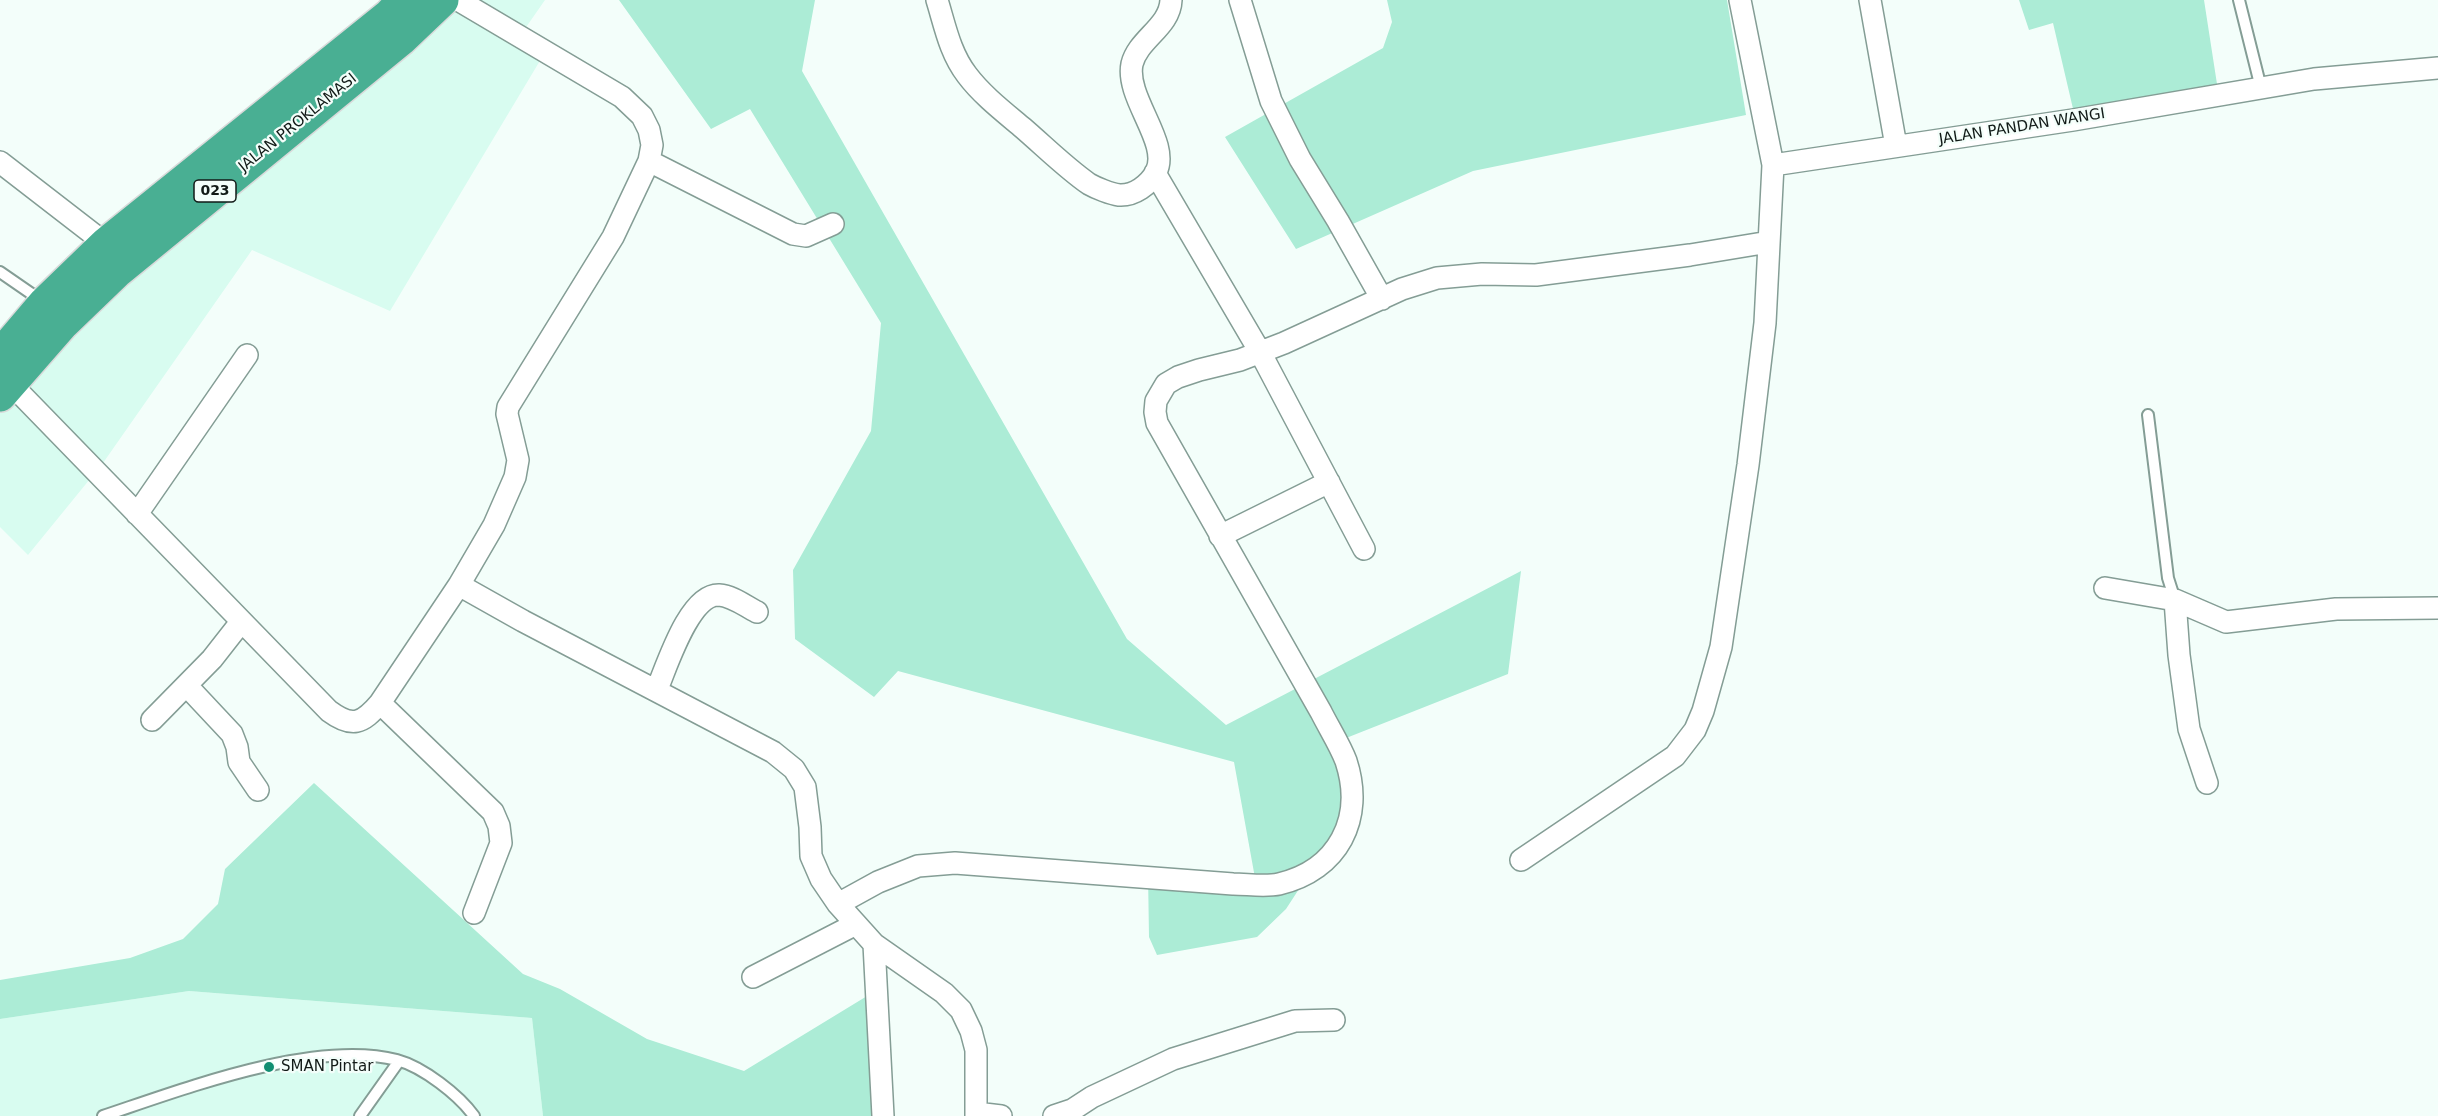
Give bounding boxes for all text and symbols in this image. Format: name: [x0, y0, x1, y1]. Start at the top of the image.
street label: JALAN PROKLAMASI: [235, 70, 361, 176]
street label: JALAN PANDAN WANGI: [1938, 105, 2106, 149]
road number: 023: [194, 180, 236, 202]
place label: SMAN Pintar: [281, 1058, 373, 1076]
marker: SMAN Pintar: [262, 1060, 276, 1074]

